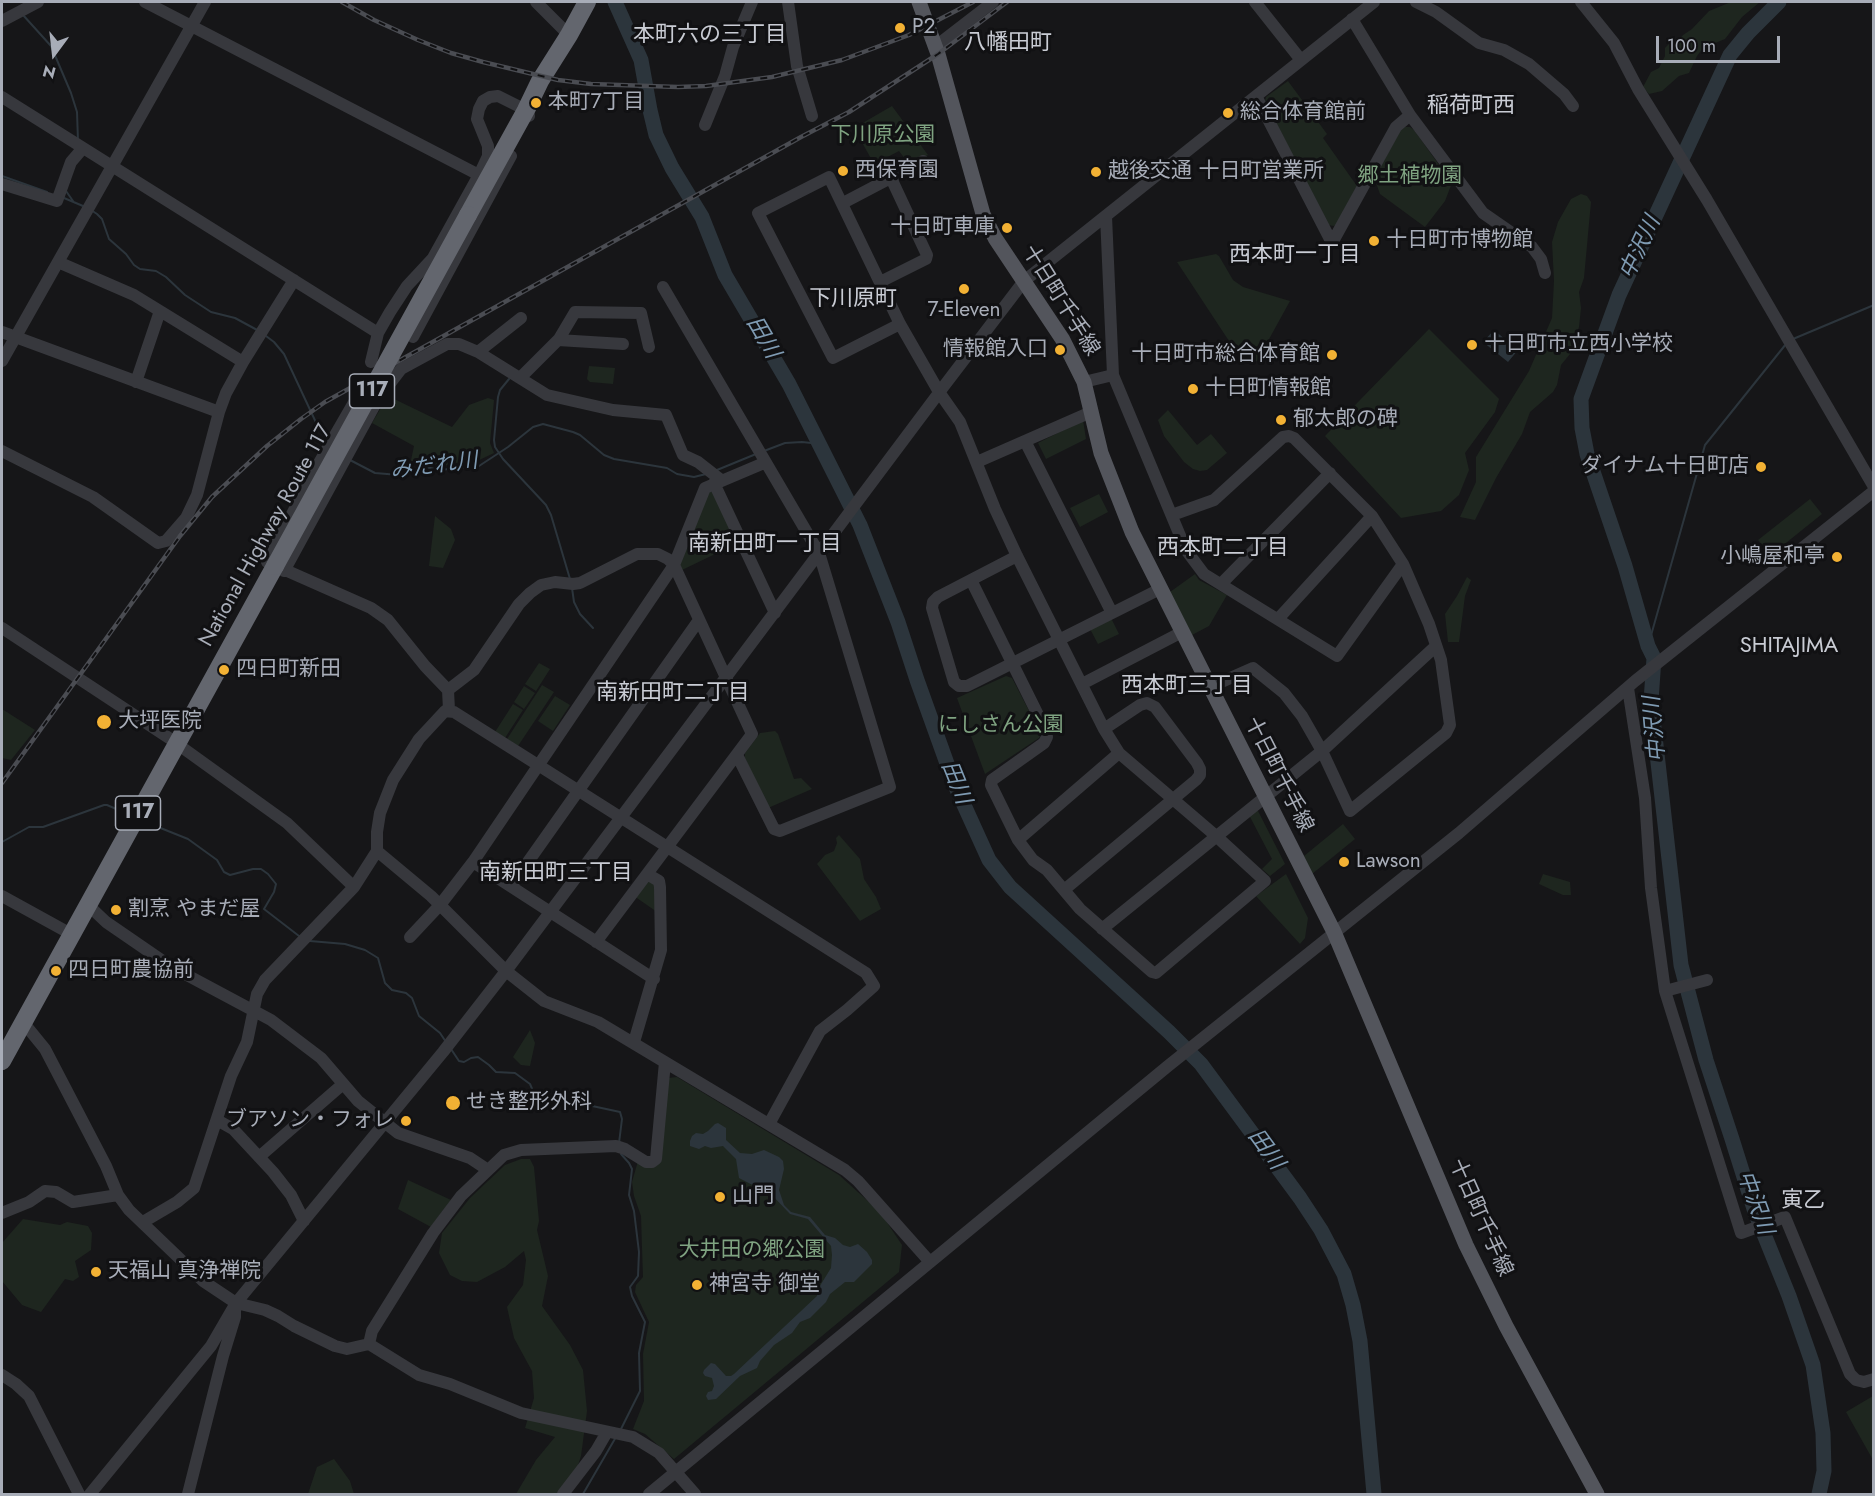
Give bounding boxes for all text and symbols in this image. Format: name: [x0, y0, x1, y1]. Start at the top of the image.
place label: P2: [912, 15, 935, 41]
marker: P2: [893, 21, 907, 35]
district label: 本町六の三丁目: [633, 23, 787, 49]
north arrow: [24, 24, 84, 84]
scale bar: [1659, 24, 1784, 62]
district label: 八幡田町: [964, 31, 1052, 57]
text: 100 m: [1667, 33, 1716, 59]
text: N: [40, 59, 58, 85]
place label: 本町７丁目: [548, 90, 644, 116]
district label: 稲荷町西: [1427, 94, 1515, 120]
marker: 本町７丁目: [529, 96, 543, 110]
place label: 総合体育館前: [1240, 100, 1366, 126]
marker: 総合体育館前: [1221, 106, 1235, 120]
park label: 下川原公園: [831, 123, 935, 149]
place label: 西保育園: [855, 158, 939, 184]
place label: 越後交通 十日町営業所: [1108, 159, 1324, 185]
marker: 西保育園: [836, 164, 850, 178]
park label: 郷土植物園: [1358, 164, 1462, 190]
marker: 越後交通 十日町営業所: [1089, 165, 1103, 179]
water label: 中沢川: [1615, 213, 1667, 283]
place label: 十日町車庫: [890, 215, 995, 241]
marker: 十日町車庫: [1000, 221, 1014, 235]
place label: 十日町市博物館: [1386, 228, 1533, 254]
marker: 十日町市博物館: [1367, 234, 1381, 248]
street label: 十日町千手線: [1016, 241, 1104, 361]
district label: 西本町一丁目: [1229, 243, 1361, 269]
marker: 7-Eleven: [957, 282, 971, 296]
district label: 下川原町: [809, 287, 897, 313]
place label: 7-Eleven: [927, 298, 1001, 324]
water label: 田川: [740, 312, 784, 364]
place label: 十日町市立西小学校: [1484, 332, 1673, 358]
place label: 情報館入口: [943, 337, 1048, 363]
marker: 十日町市立西小学校: [1465, 338, 1479, 352]
place label: 十日町市総合体育館: [1131, 342, 1320, 368]
marker: 情報館入口: [1053, 343, 1067, 357]
marker: 十日町市総合体育館: [1325, 348, 1339, 362]
road number: 117: [350, 374, 394, 408]
place label: 十日町情報館: [1205, 376, 1331, 402]
marker: 十日町情報館: [1186, 382, 1200, 396]
place label: 郁太郎の碑: [1293, 407, 1398, 433]
marker: 郁太郎の碑: [1274, 413, 1288, 427]
street label: National Highway Route 117: [194, 421, 338, 651]
water label: みだれ川: [389, 449, 479, 485]
place label: ダイナム十日町店: [1581, 454, 1749, 480]
marker: ダイナム十日町店: [1754, 460, 1768, 474]
district label: 南新田町一丁目: [688, 532, 842, 558]
district label: 西本町二丁目: [1157, 536, 1289, 562]
place label: 小嶋屋和亭: [1720, 544, 1825, 570]
marker: 小嶋屋和亭: [1830, 550, 1844, 564]
district label: SHITAJIMA: [1733, 634, 1845, 660]
place label: 四日町新田: [236, 657, 341, 683]
marker: 四日町新田: [217, 663, 231, 677]
district label: 西本町三丁目: [1121, 674, 1253, 700]
district label: 南新田町二丁目: [596, 681, 750, 707]
water label: 中沢川: [1640, 695, 1672, 763]
place label: 大坪医院: [118, 709, 202, 735]
marker: 大坪医院: [95, 713, 113, 731]
park label: にしさん公園: [938, 713, 1064, 739]
street label: 十日町千手線: [1238, 713, 1318, 837]
water label: 田川: [935, 758, 975, 808]
road number: 117: [116, 796, 160, 830]
place label: Lawson: [1356, 849, 1421, 875]
marker: Lawson: [1337, 855, 1351, 869]
district label: 南新田町三丁目: [479, 861, 633, 887]
place label: 割烹 やまだ屋: [128, 897, 260, 923]
marker: 割烹 やまだ屋: [109, 903, 123, 917]
place label: 四日町農協前: [68, 958, 194, 984]
marker: 四日町農協前: [49, 964, 63, 978]
place label: せき整形外科: [466, 1090, 592, 1116]
marker: せき整形外科: [444, 1094, 462, 1112]
place label: ブアソン・フォレ: [226, 1108, 394, 1134]
marker: ブアソン・フォレ: [399, 1114, 413, 1128]
water label: 田川: [1241, 1124, 1289, 1176]
street label: 十日町千手線: [1443, 1155, 1517, 1281]
water label: 中沢川: [1730, 1167, 1778, 1239]
place label: 山門: [732, 1184, 774, 1210]
district label: 寅乙: [1781, 1189, 1825, 1215]
marker: 山門: [713, 1190, 727, 1204]
park label: 大井田の郷公園: [679, 1238, 825, 1264]
place label: 天福山 真浄禅院: [108, 1259, 261, 1285]
marker: 天福山 真浄禅院: [89, 1265, 103, 1279]
place label: 神宮寺 御堂: [709, 1272, 820, 1298]
marker: 神宮寺 御堂: [690, 1278, 704, 1292]

